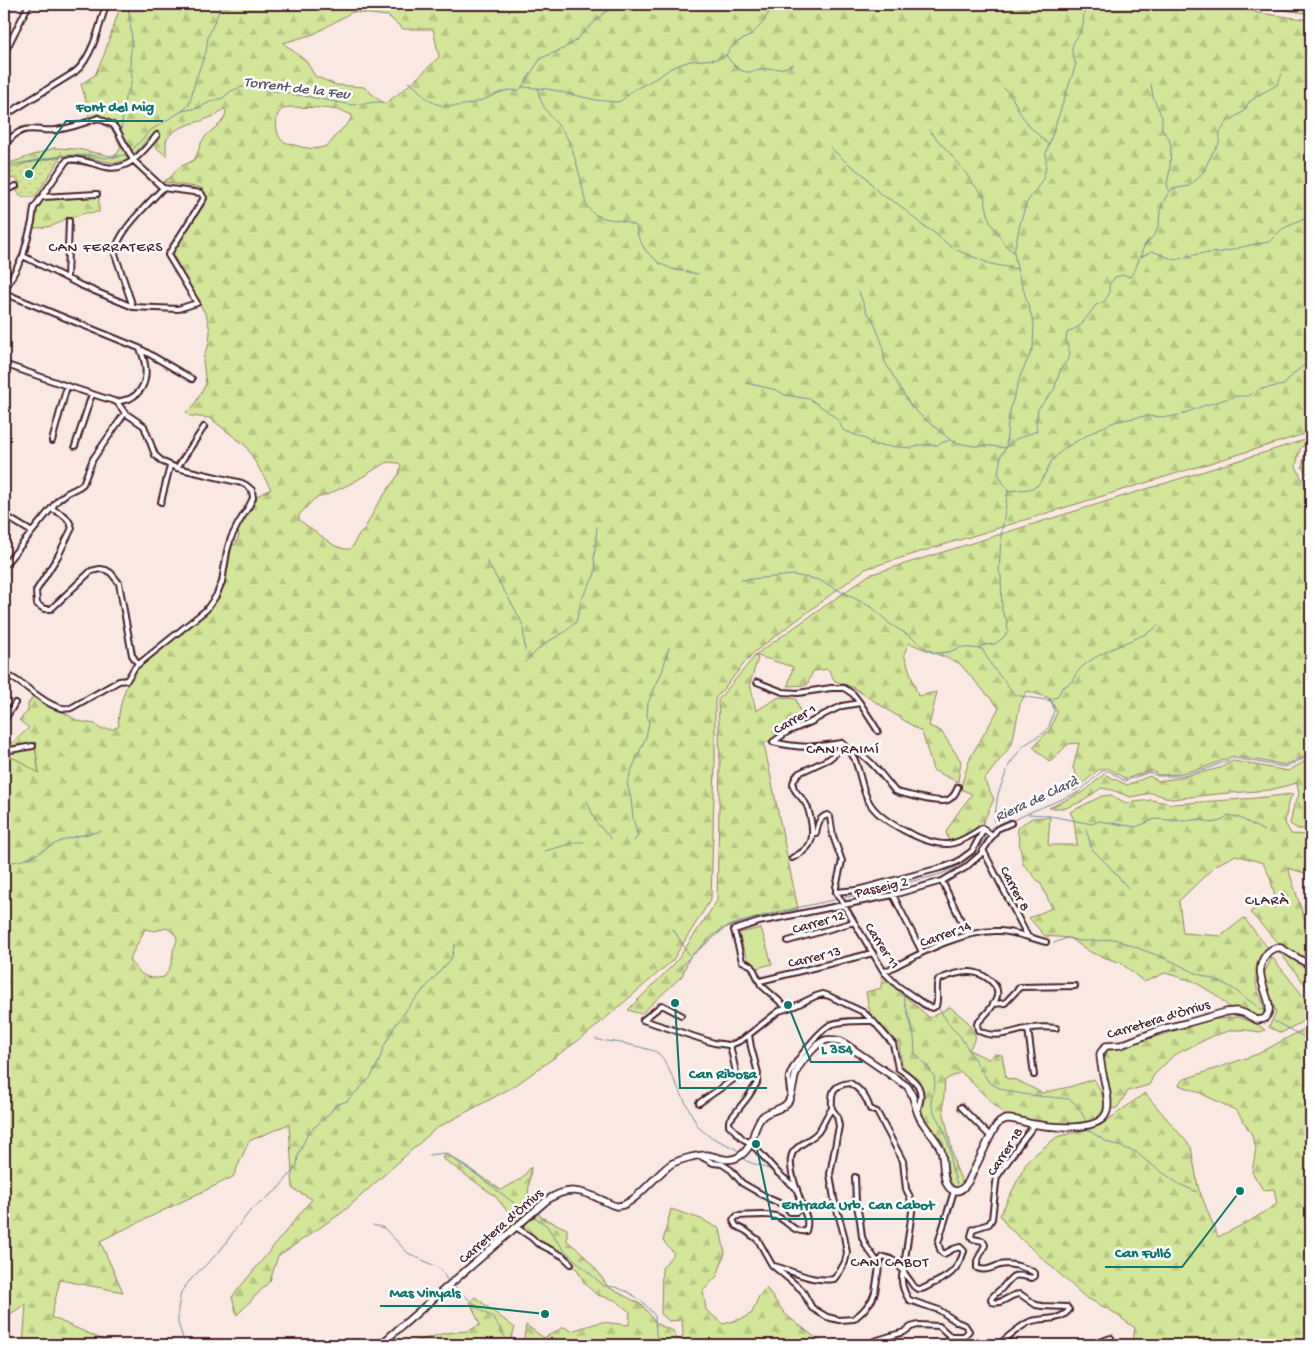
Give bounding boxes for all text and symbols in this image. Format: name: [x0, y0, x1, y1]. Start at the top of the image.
water label: Torrent de la Feu: [243, 74, 353, 105]
callout: Font del Mig: [66, 91, 163, 121]
text: Font del Mig: [75, 99, 154, 117]
district label: CAN FERRATERS: [49, 239, 163, 257]
street label: Carrer 1: [771, 701, 820, 739]
district label: CAN RAIMÍ: [806, 741, 880, 759]
water label: Riera de Clarà: [992, 772, 1083, 827]
street label: Carrer 8: [995, 864, 1033, 915]
street label: Passeig 2: [852, 874, 910, 903]
district label: CLARÀ: [1245, 892, 1289, 910]
street label: Carrer 12: [791, 908, 847, 939]
street label: Carrer 14: [918, 918, 974, 952]
street label: Carrer 11: [860, 920, 902, 973]
street label: Carrer 13: [786, 944, 843, 973]
street label: Carretera d'Òrrius: [1105, 996, 1213, 1044]
callout: L 354: [811, 1032, 863, 1062]
text: L 354: [821, 1041, 854, 1059]
callout: Can Ribosa: [680, 1058, 767, 1088]
text: Can Ribosa: [688, 1066, 758, 1084]
street label: Carrer 18: [984, 1125, 1028, 1180]
street label: Carretera d'Òrrius: [456, 1185, 548, 1268]
callout: Entrada Urb. Can Cabot: [772, 1189, 944, 1219]
text: Entrada Urb. Can Cabot: [782, 1197, 936, 1215]
callout: Can Fulló: [1105, 1237, 1182, 1267]
text: Can Fulló: [1114, 1245, 1171, 1263]
district label: CAN CABOT: [851, 1254, 930, 1272]
callout: Mas Vinyals: [380, 1276, 471, 1306]
text: Mas Vinyals: [389, 1285, 462, 1303]

